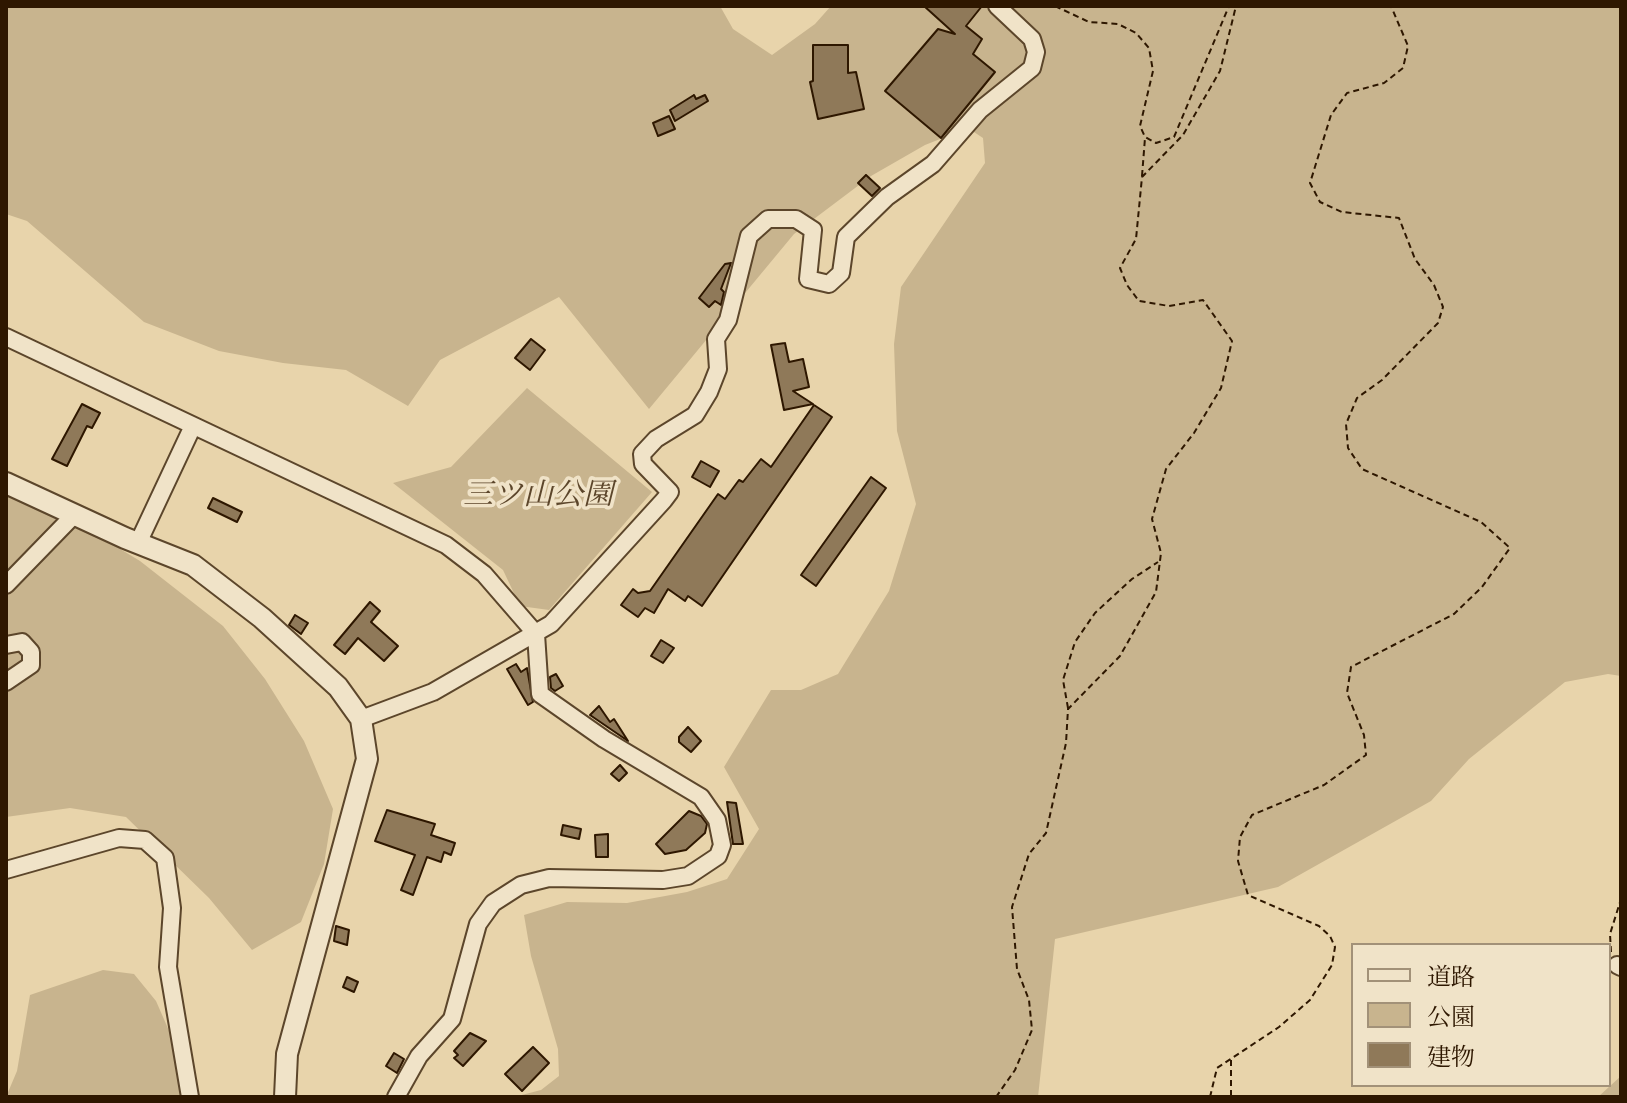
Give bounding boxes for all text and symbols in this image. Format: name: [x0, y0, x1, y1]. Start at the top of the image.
park label: 三ツ山公園: [463, 480, 613, 516]
legend: [1351, 943, 1611, 1087]
text: 道路: [1427, 963, 1475, 994]
text: 公園: [1427, 1003, 1475, 1034]
text: 建物: [1427, 1043, 1475, 1074]

